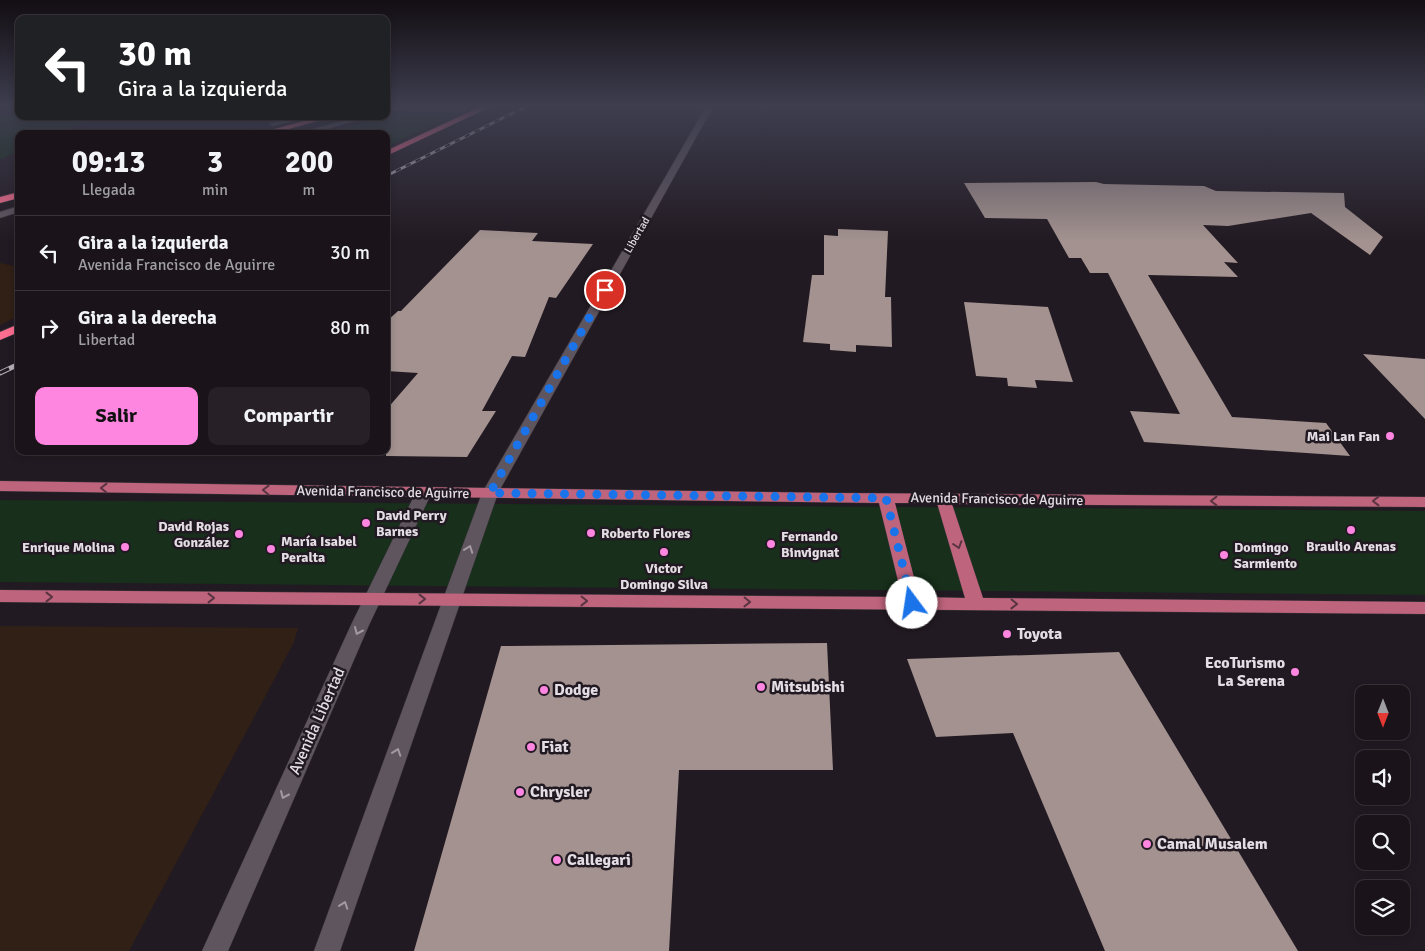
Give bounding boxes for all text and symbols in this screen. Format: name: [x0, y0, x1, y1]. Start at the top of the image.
text: 30 m: [118, 32, 192, 75]
icon: left: [35, 35, 100, 100]
text: Gira a la izquierda: [118, 75, 287, 102]
text: 09:13: [72, 144, 145, 181]
text: 3: [207, 144, 223, 181]
text: 200: [285, 144, 333, 181]
text: Llegada: [82, 180, 135, 200]
text: min: [202, 180, 228, 200]
text: m: [303, 180, 315, 200]
street label: Libertad: [622, 215, 653, 255]
text: Gira a la izquierda: [78, 231, 228, 255]
icon: left: [35, 239, 63, 267]
text: 30 m: [330, 241, 370, 265]
text: Avenida Francisco de Aguirre: [78, 255, 275, 275]
pin: [584, 269, 626, 311]
icon: arrive: [591, 276, 619, 304]
text: Gira a la derecha: [78, 306, 217, 330]
icon: right: [35, 314, 63, 342]
text: 80 m: [330, 316, 370, 340]
text: Libertad: [78, 330, 135, 350]
button: Salir: [35, 387, 198, 445]
button: Compartir: [208, 387, 370, 445]
place label: Mai Lan Fan: [1307, 428, 1380, 445]
marker: Mai Lan Fan: [1384, 430, 1396, 442]
street label: Avenida Francisco de Aguirre: [297, 482, 469, 502]
one-way arrow: [99, 483, 107, 493]
one-way arrow: [262, 485, 270, 495]
street label: Avenida Francisco de Aguirre: [911, 489, 1083, 509]
one-way arrow: [1210, 496, 1218, 506]
one-way arrow: [1372, 496, 1380, 506]
place label: David Perry Barnes: [376, 507, 447, 540]
marker: David Perry Barnes: [360, 517, 372, 529]
place label: David Rojas González: [158, 518, 229, 551]
marker: Braulio Arenas: [1345, 524, 1357, 536]
place label: Roberto Flores: [601, 525, 690, 542]
marker: Roberto Flores: [585, 527, 597, 539]
marker: David Rojas González: [233, 528, 245, 540]
place label: Fernando Binvignat: [781, 528, 840, 561]
place label: María Isabel Peralta: [281, 533, 357, 566]
marker: Fernando Binvignat: [765, 538, 777, 550]
place label: Braulio Arenas: [1306, 538, 1396, 555]
place label: Enrique Molina: [22, 539, 115, 556]
place label: Domingo Sarmiento: [1234, 539, 1297, 572]
one-way arrow: [952, 540, 962, 549]
marker: Enrique Molina: [119, 541, 131, 553]
marker: María Isabel Peralta: [265, 543, 277, 555]
one-way arrow: [463, 545, 473, 554]
marker: Victor Domingo Silva: [658, 546, 670, 558]
marker: Domingo Sarmiento: [1218, 549, 1230, 561]
place label: Victor Domingo Silva: [620, 560, 708, 593]
position arrow: [885, 576, 937, 628]
one-way arrow: [45, 592, 53, 602]
one-way arrow: [208, 593, 215, 603]
one-way arrow: [418, 594, 426, 605]
one-way arrow: [580, 596, 588, 606]
one-way arrow: [743, 597, 751, 607]
one-way arrow: [1010, 599, 1018, 609]
place label: Toyota: [1017, 624, 1062, 644]
one-way arrow: [353, 626, 364, 635]
marker: Toyota: [1001, 628, 1013, 640]
place label: EcoTurismo La Serena: [1205, 653, 1285, 691]
street label: Avenida Libertad: [284, 664, 350, 778]
marker: EcoTurismo La Serena: [1289, 666, 1301, 678]
place label: Mitsubishi: [771, 677, 845, 697]
place label: Dodge: [554, 680, 598, 700]
marker: Mitsubishi: [755, 681, 767, 693]
marker: Dodge: [538, 684, 550, 696]
north arrow: [1355, 685, 1410, 740]
map controls: [1355, 685, 1410, 935]
place label: Fiat: [541, 737, 568, 757]
marker: Fiat: [525, 741, 537, 753]
one-way arrow: [392, 748, 402, 756]
button: sound: [1355, 750, 1410, 805]
place label: Chrysler: [530, 782, 590, 802]
marker: Chrysler: [514, 786, 526, 798]
one-way arrow: [280, 790, 291, 799]
button: search: [1355, 815, 1410, 870]
place label: Camal Musalem: [1157, 834, 1268, 854]
marker: Camal Musalem: [1141, 838, 1153, 850]
place label: Callegari: [567, 850, 631, 870]
marker: Callegari: [551, 854, 563, 866]
button: layers: [1355, 880, 1410, 935]
one-way arrow: [338, 901, 348, 910]

